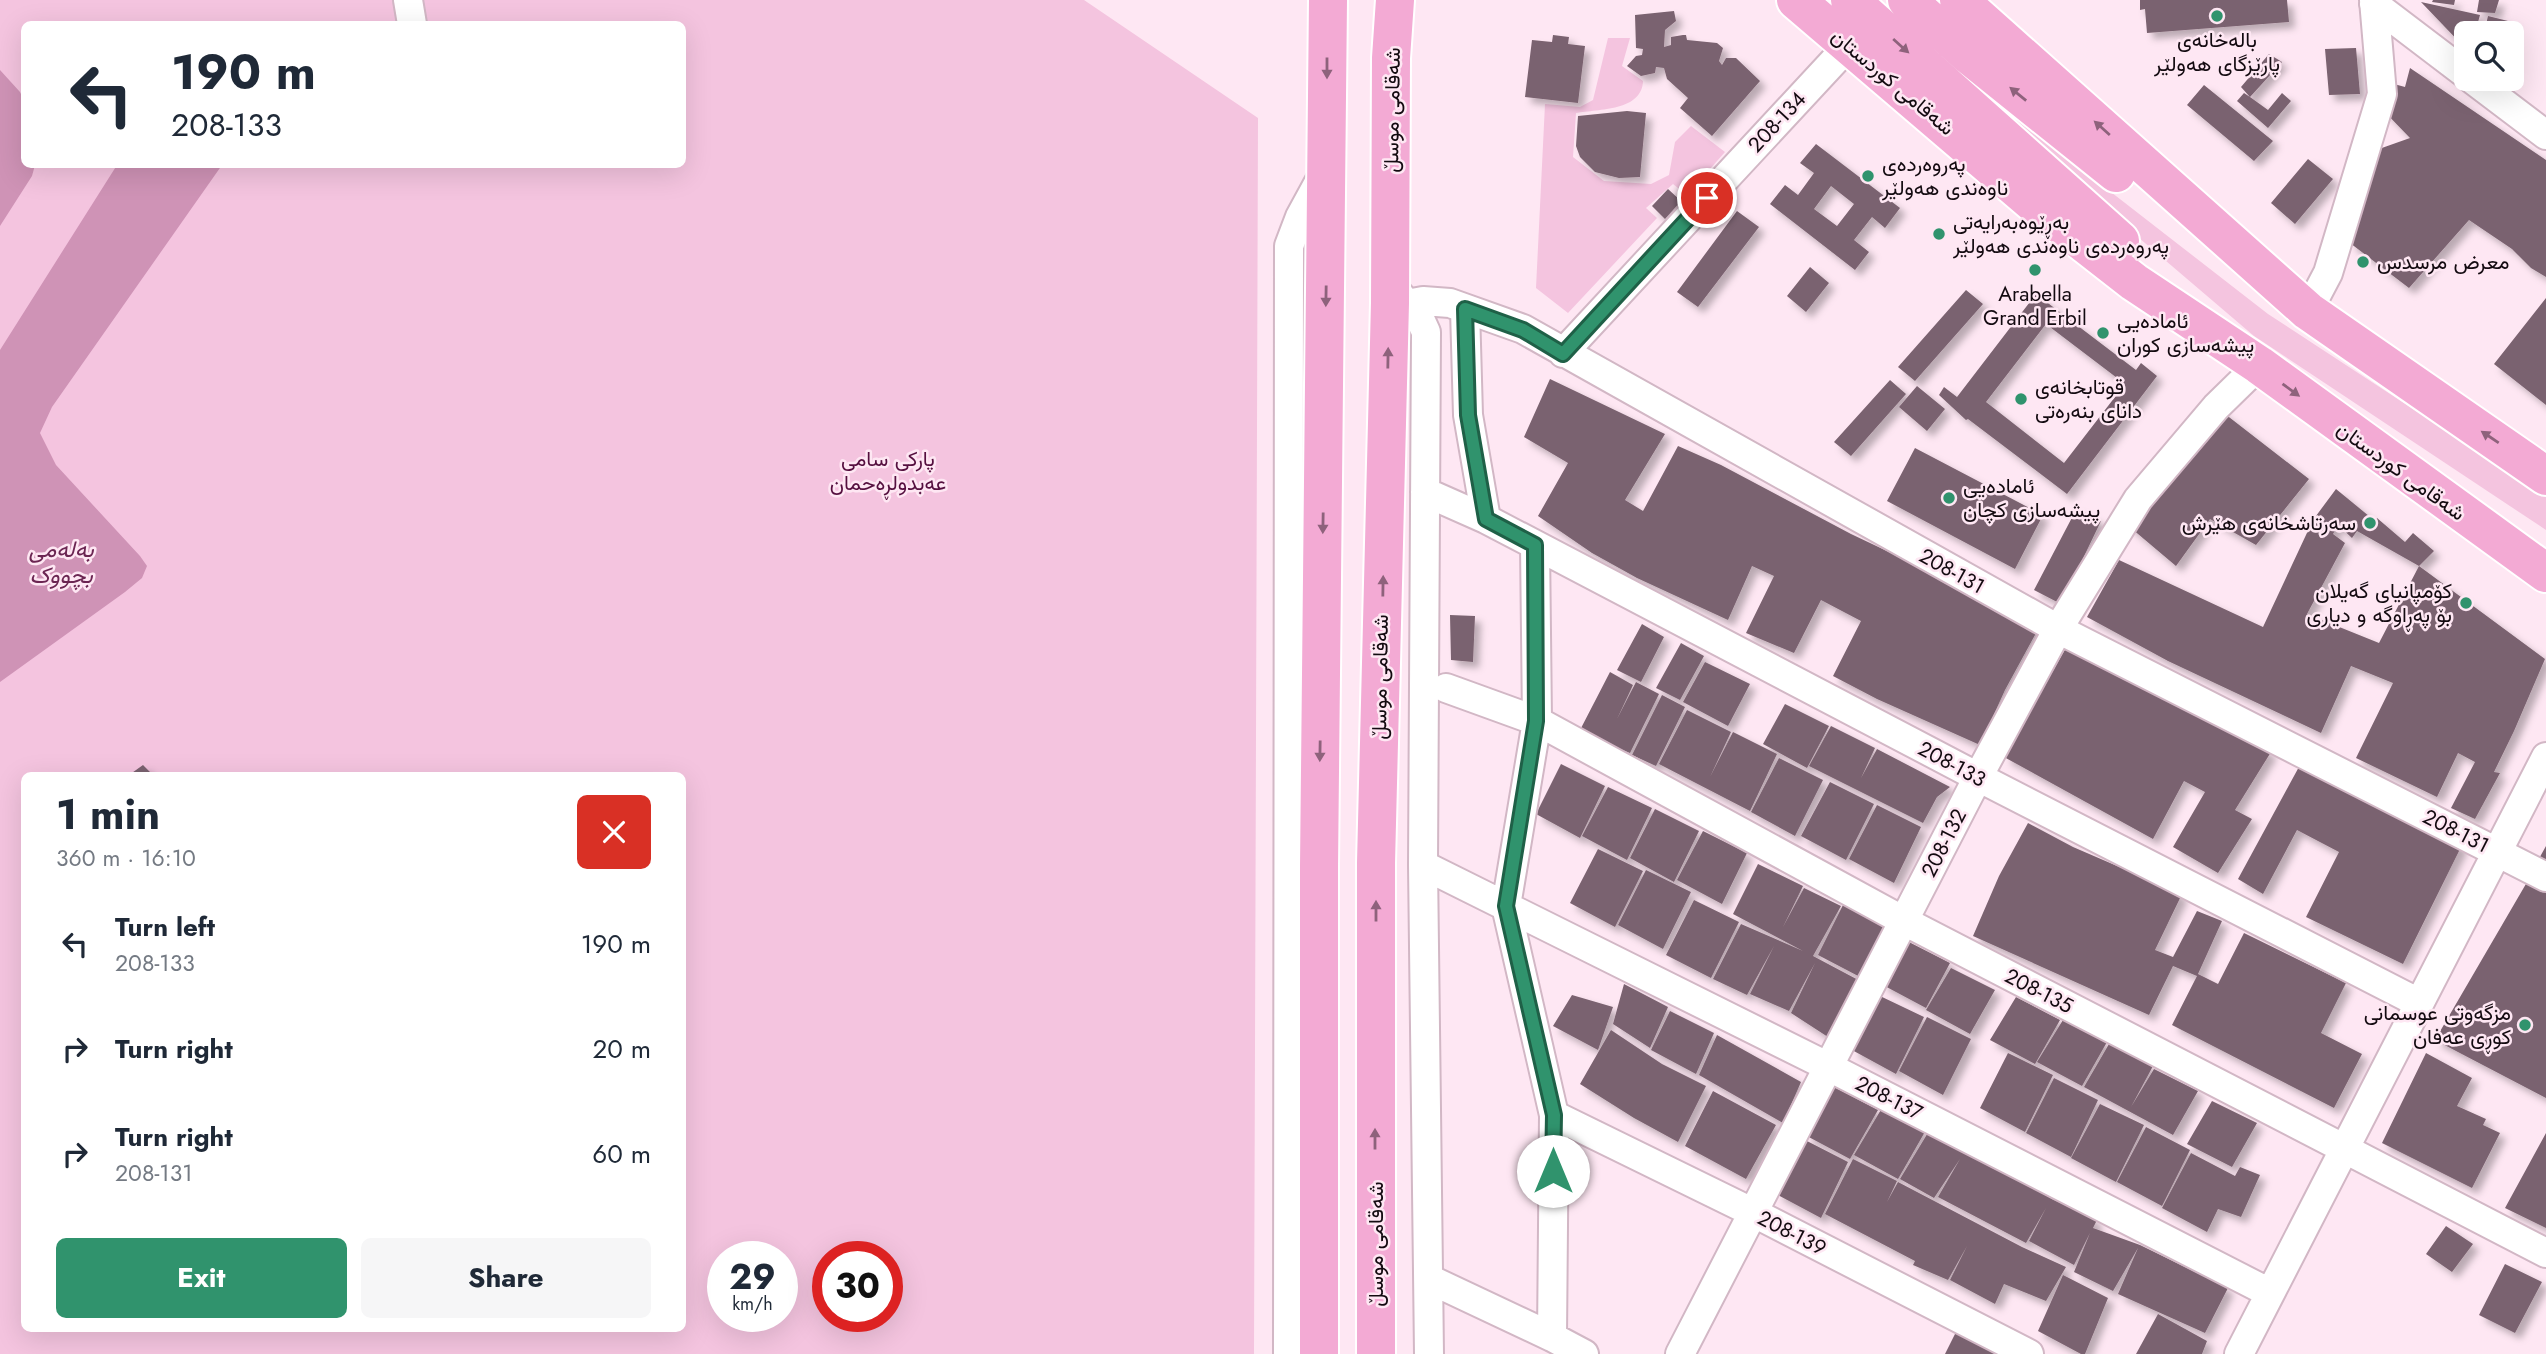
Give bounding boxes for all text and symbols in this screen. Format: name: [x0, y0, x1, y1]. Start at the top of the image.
marker: بالەخانەی پارێزگای هەولێر: [2209, 8, 2225, 24]
street label: شەقامی کوردستان: [1825, 21, 1961, 143]
map controls: [2454, 21, 2524, 91]
button: search: [2454, 21, 2524, 91]
place label: بالەخانەی پارێزگای هەولێر: [2153, 25, 2280, 79]
text: 190 m: [171, 37, 316, 107]
one-way arrow: [1892, 37, 1909, 53]
street label: شەقامی موسڵ: [1376, 47, 1408, 173]
icon: left: [56, 49, 147, 140]
one-way arrow: [1321, 57, 1333, 79]
street label: 208-134: [1741, 85, 1813, 159]
one-way arrow: [2010, 87, 2028, 102]
text: 208-133: [171, 102, 282, 148]
one-way arrow: [2093, 120, 2111, 136]
place label: پەروەردەی ناوەندی هەولێر: [1881, 149, 2008, 203]
pin: [1677, 168, 1737, 228]
marker: پەروەردەی ناوەندی هەولێر: [1860, 168, 1876, 184]
icon: arrive: [1688, 179, 1726, 217]
place label: بەڕێوەبەرایەتی پەروەردەی ناوەندی هەولێر: [1952, 207, 2169, 261]
marker: بەڕێوەبەرایەتی پەروەردەی ناوەندی هەولێر: [1931, 226, 1947, 242]
place label: معرض مرسدس: [2377, 247, 2509, 277]
marker: معرض مرسدس: [2355, 254, 2371, 270]
marker: Arabella Grand Erbil: [2027, 262, 2043, 278]
place label: Arabella Grand Erbil: [1983, 279, 2087, 333]
one-way arrow: [1320, 285, 1332, 307]
place label: ئامادەیی پیشەسازی کوران: [2117, 306, 2254, 360]
marker: ئامادەیی پیشەسازی کوران: [2095, 325, 2111, 341]
one-way arrow: [1383, 347, 1394, 369]
place label: قوتابخانەی دانای بنەرەتی: [2035, 372, 2142, 426]
one-way arrow: [2282, 383, 2300, 397]
marker: قوتابخانەی دانای بنەرەتی: [2013, 391, 2029, 407]
street label: شەقامی کوردستان: [2330, 414, 2472, 528]
one-way arrow: [2480, 431, 2499, 444]
park label: پارکی سامی عەبدولڕەحمان: [830, 444, 946, 500]
place label: ئامادەیی پیشەسازی کچان: [1963, 471, 2100, 525]
marker: ئامادەیی پیشەسازی کچان: [1941, 490, 1957, 506]
place label: سەرتاشخانەی هێرش: [2182, 508, 2356, 538]
one-way arrow: [1317, 512, 1329, 534]
marker: سەرتاشخانەی هێرش: [2362, 515, 2378, 531]
water label: بەلەمی بچووک: [29, 532, 95, 592]
street label: 208-131: [1914, 541, 1990, 601]
one-way arrow: [1377, 575, 1388, 597]
place label: کۆمپانیای گەیلان بۆ پەڕاوگە و دیاری: [2307, 576, 2452, 632]
marker: کۆمپانیای گەیلان بۆ پەڕاوگە و دیاری: [2458, 595, 2474, 611]
street label: شەقامی موسڵ: [1364, 614, 1396, 740]
street label: 208-133: [1913, 734, 1991, 794]
one-way arrow: [1314, 740, 1326, 762]
text: 1 min: [56, 784, 160, 845]
button: close: [577, 795, 651, 869]
street label: 208-131: [2418, 802, 2494, 860]
street label: 208-132: [1914, 804, 1974, 882]
text: 360 m · 16:10: [56, 841, 196, 875]
one-way arrow: [1370, 900, 1382, 922]
text: Turn left: [115, 908, 215, 946]
icon: left: [56, 925, 94, 963]
text: 190 m: [581, 925, 651, 963]
text: 208-133: [115, 946, 195, 980]
street label: 208-135: [2000, 961, 2078, 1021]
place label: مزگەوتی عوسمانی کوڕی عەفان: [2364, 998, 2511, 1054]
marker: مزگەوتی عوسمانی کوڕی عەفان: [2517, 1017, 2533, 1033]
icon: right: [56, 1030, 94, 1068]
text: Turn right: [115, 1030, 233, 1068]
text: 20 m: [593, 1030, 651, 1068]
street label: 208-137: [1850, 1068, 1928, 1128]
text: Turn right: [115, 1118, 233, 1156]
one-way arrow: [1369, 1128, 1381, 1150]
position arrow: [1516, 1134, 1590, 1208]
icon: right: [56, 1135, 94, 1173]
text: 60 m: [592, 1135, 651, 1173]
text: 208-131: [115, 1156, 193, 1190]
street label: شەقامی موسڵ: [1361, 1181, 1391, 1307]
street label: 208-139: [1752, 1203, 1832, 1263]
button: Exit: [56, 1238, 347, 1318]
button: Share: [361, 1238, 651, 1318]
speed limit sign: 30: [812, 1241, 903, 1332]
text: 29: [729, 1252, 776, 1302]
text: km/h: [732, 1291, 773, 1317]

